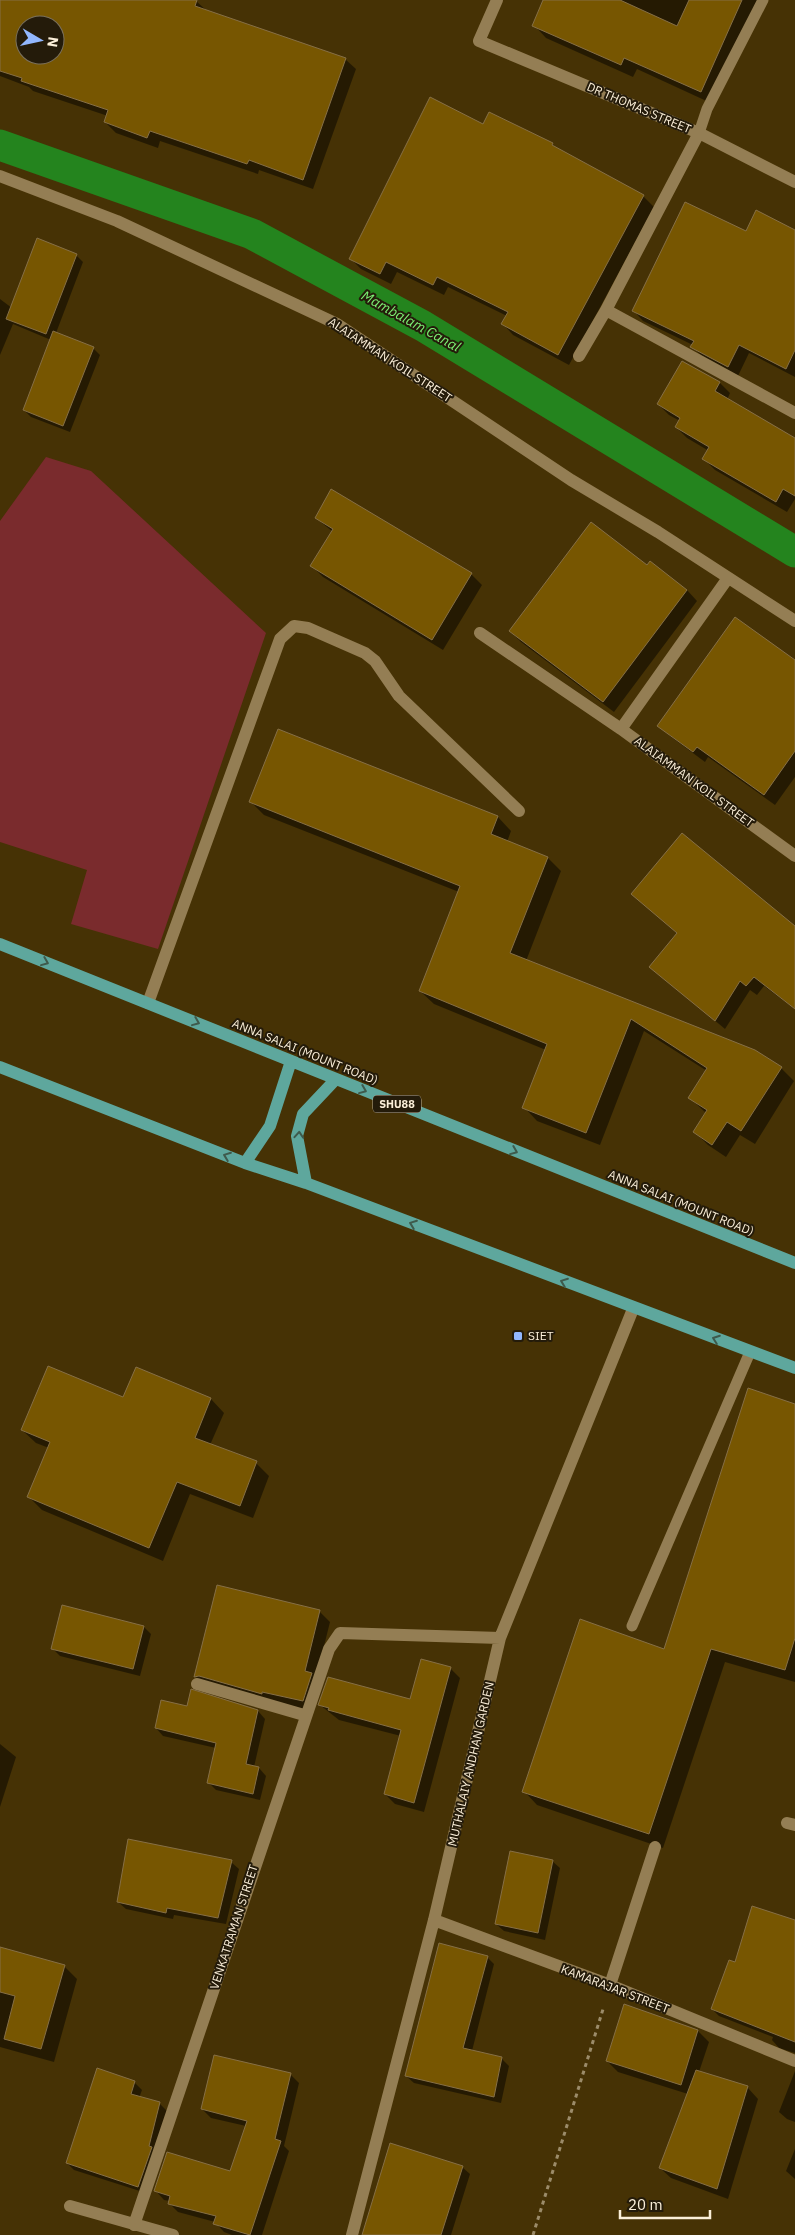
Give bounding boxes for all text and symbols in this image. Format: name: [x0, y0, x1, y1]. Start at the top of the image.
north arrow: [15, 15, 65, 65]
text: N: [43, 36, 63, 48]
street label: DR THOMAS STREET: [585, 79, 694, 136]
water label: Mambalam Canal: [358, 286, 464, 356]
street label: ALAIAMMAN KOIL STREET: [326, 314, 455, 405]
street label: ALAIAMMAN KOIL STREET: [632, 733, 757, 830]
one-way arrow: [40, 955, 49, 966]
street label: ANNA SALAI (MOUNT ROAD): [230, 1015, 380, 1088]
one-way arrow: [191, 1016, 200, 1026]
one-way arrow: [358, 1084, 367, 1095]
road number: SHU88: [373, 1096, 421, 1112]
one-way arrow: [293, 1131, 304, 1139]
one-way arrow: [509, 1145, 517, 1155]
one-way arrow: [223, 1152, 232, 1162]
street label: ANNA SALAI (MOUNT ROAD): [606, 1166, 756, 1239]
one-way arrow: [409, 1220, 417, 1230]
one-way arrow: [560, 1278, 569, 1288]
place label: SIET: [528, 1328, 554, 1343]
marker: SIET: [512, 1330, 524, 1342]
one-way arrow: [713, 1335, 721, 1345]
street label: MUTHALAIY ANDHAN GARDEN: [444, 1680, 497, 1848]
street label: VENKATRAMAN STREET: [206, 1862, 261, 1991]
street label: KAMARAJAR STREET: [559, 1961, 672, 2016]
scale bar: [620, 2188, 710, 2220]
text: 20 m: [628, 2195, 663, 2214]

